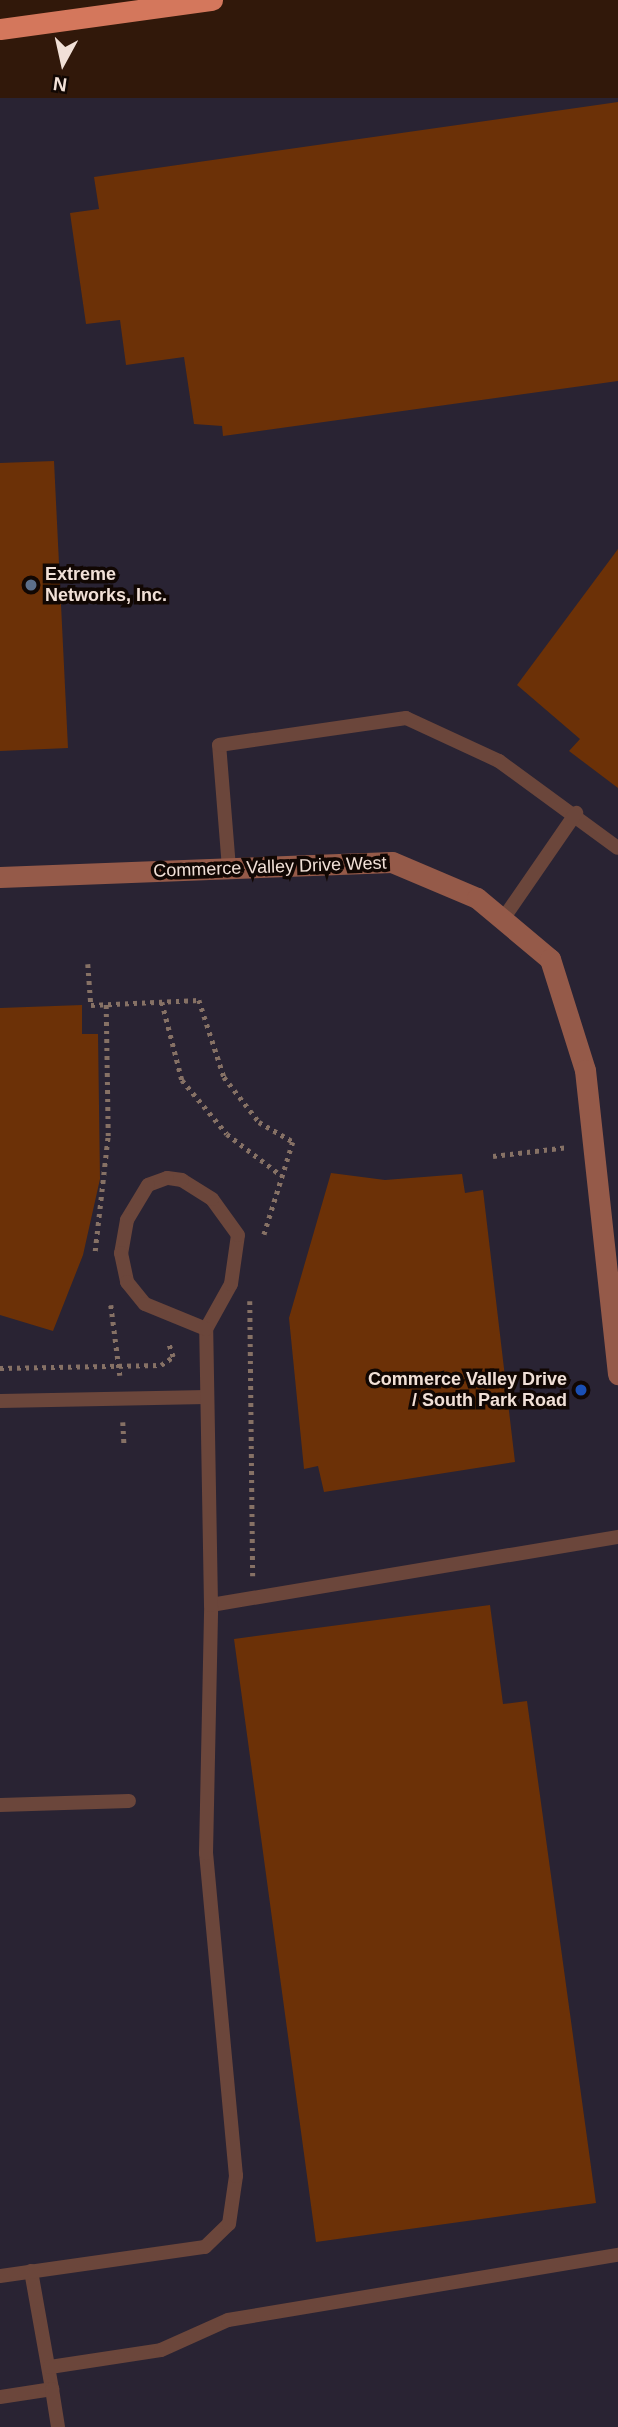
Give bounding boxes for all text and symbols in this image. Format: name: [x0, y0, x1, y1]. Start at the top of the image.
north arrow: [28, 28, 98, 98]
text: N: [52, 73, 68, 96]
place label: Extreme Networks, Inc.: [45, 564, 167, 606]
marker: Extreme Networks, Inc.: [23, 577, 39, 593]
street label: Commerce Valley Drive West: [153, 852, 387, 882]
place label: Commerce Valley Drive / South Park Road: [368, 1369, 567, 1412]
marker: Commerce Valley Drive / South Park Road: [573, 1382, 589, 1398]

